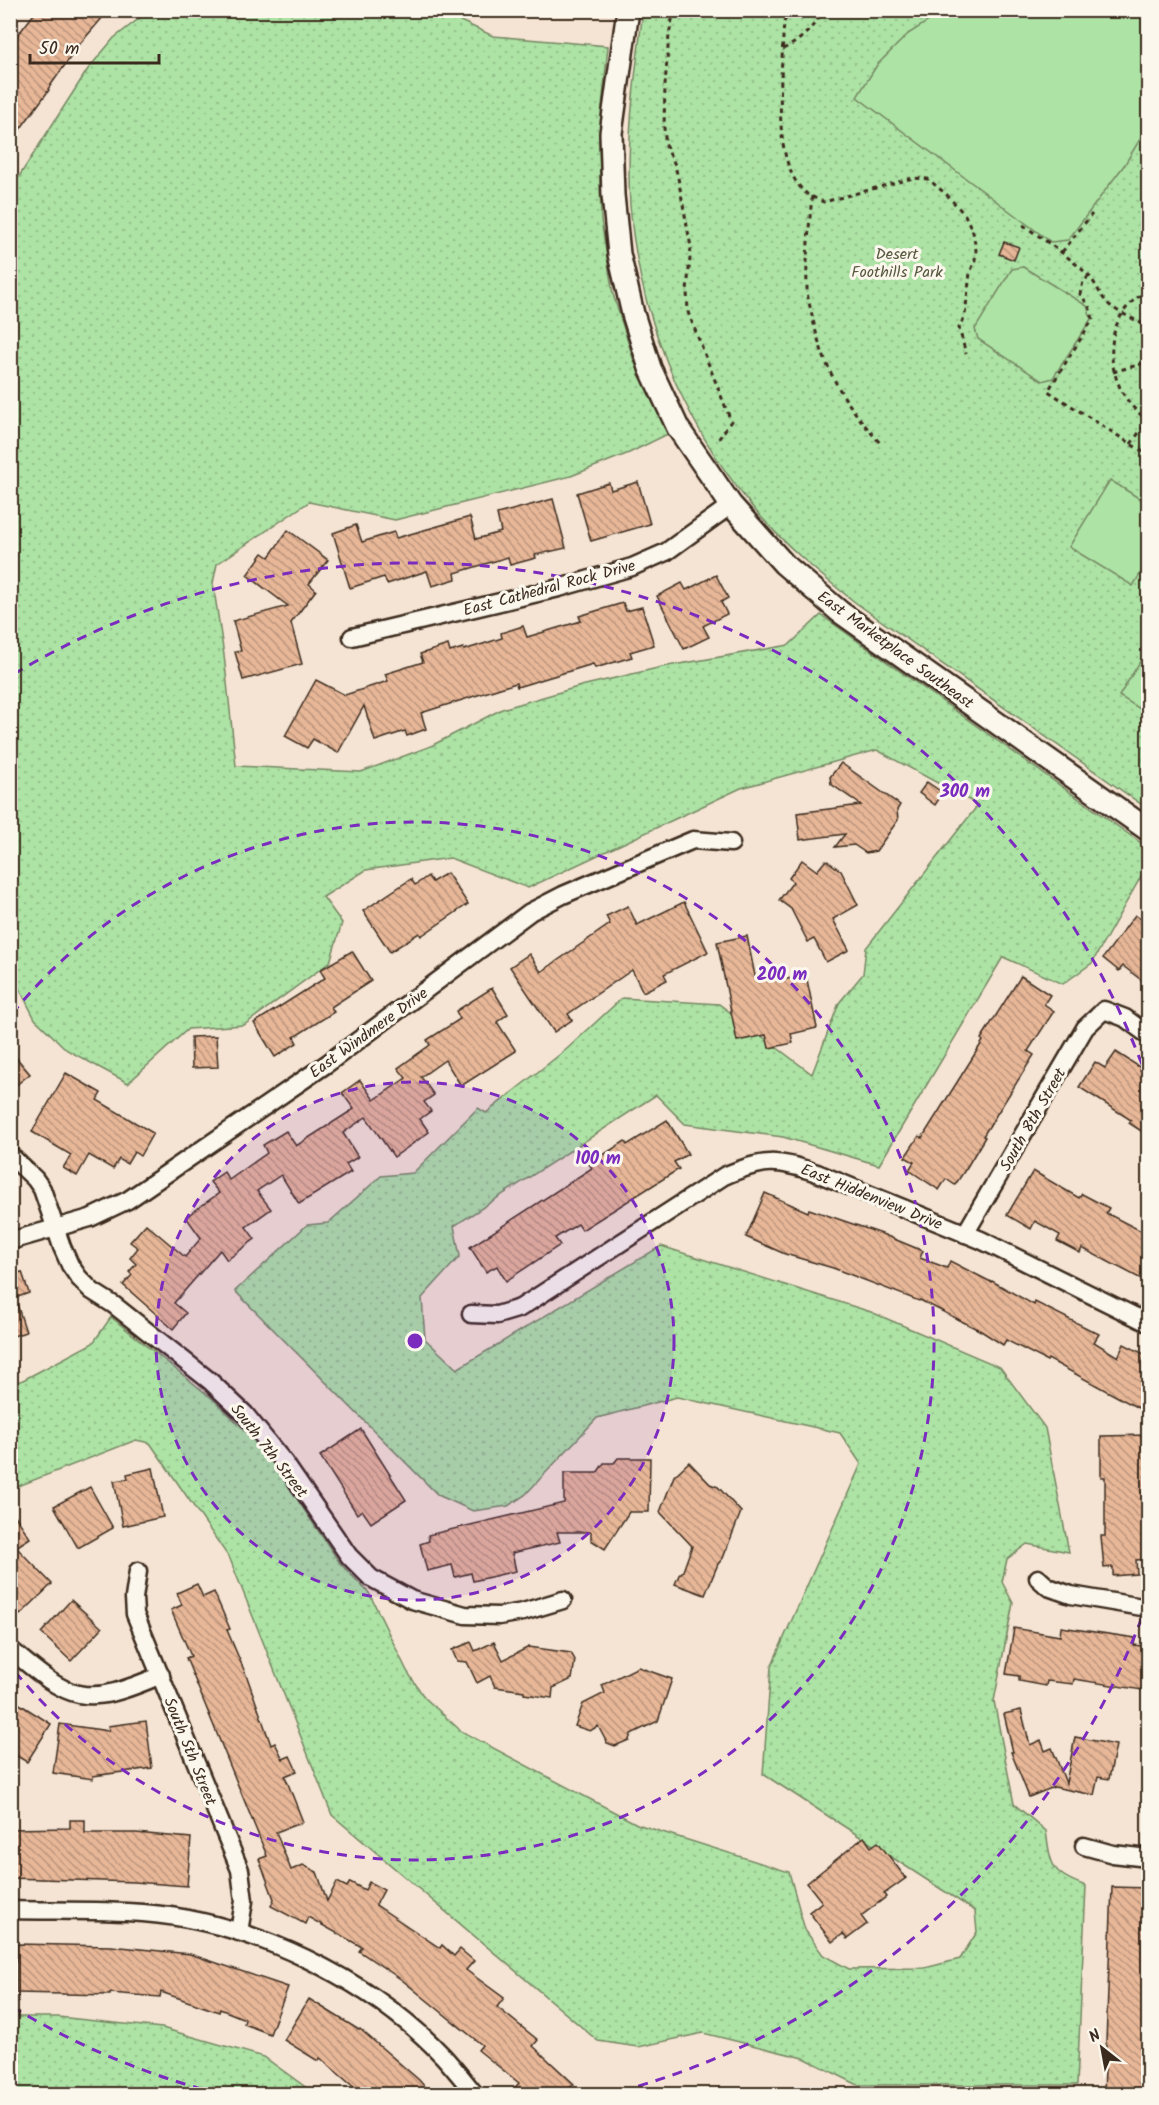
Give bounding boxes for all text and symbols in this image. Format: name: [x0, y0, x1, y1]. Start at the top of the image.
scale bar: [30, 27, 159, 65]
text: 50 m: [39, 35, 79, 64]
park label: Desert Foothills Park: [851, 242, 943, 285]
street label: East Cathedral Rock Drive: [460, 553, 638, 623]
street label: East Marketplace Southeast: [812, 585, 979, 716]
text: 300 m: [939, 778, 990, 807]
text: 200 m: [757, 961, 808, 990]
street label: East Windmere Drive: [304, 982, 433, 1085]
street label: South 8th Street: [993, 1063, 1074, 1176]
text: 100 m: [575, 1145, 621, 1174]
street label: East Hiddenview Drive: [797, 1158, 946, 1237]
centre of rings: [405, 1331, 425, 1351]
street label: South 7th Street: [224, 1398, 314, 1504]
street label: South 5th Street: [156, 1694, 223, 1810]
north arrow: [1072, 2018, 1132, 2078]
text: N: [1084, 2023, 1106, 2050]

